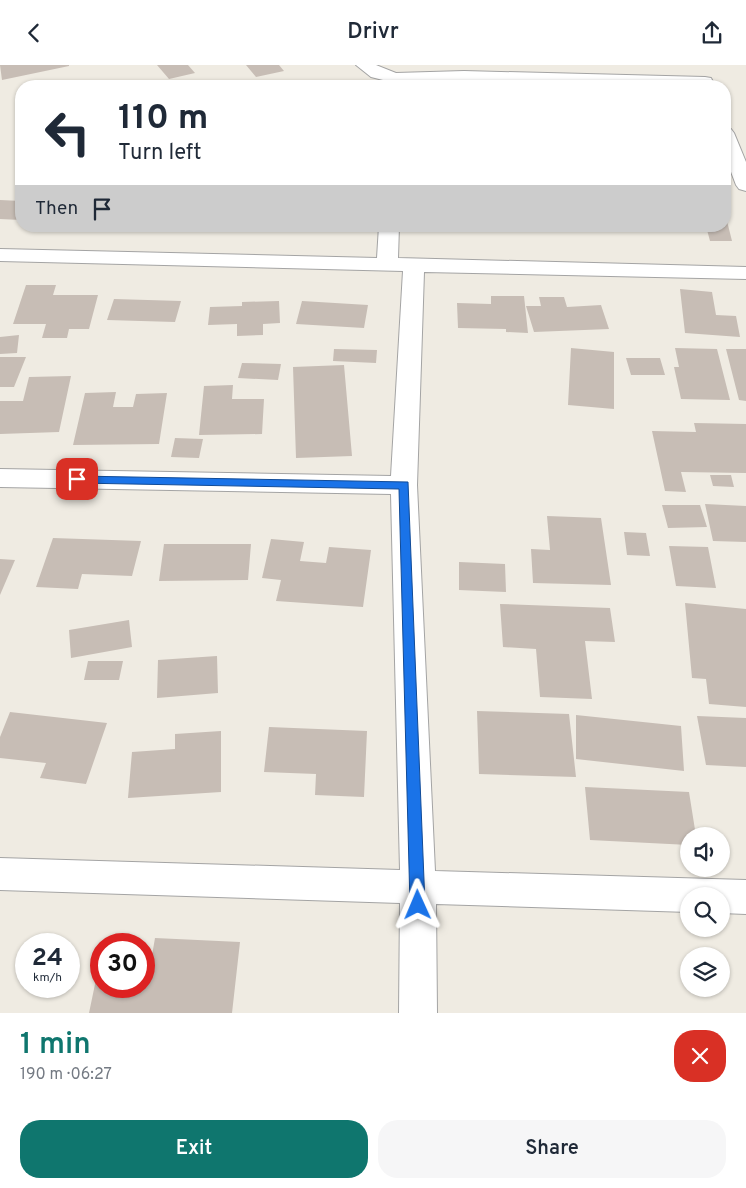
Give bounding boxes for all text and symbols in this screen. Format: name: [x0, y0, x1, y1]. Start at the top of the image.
icon: back: [20, 19, 48, 47]
text: Drivr: [347, 19, 399, 46]
icon: share: [698, 19, 726, 47]
text: 110 m: [118, 97, 208, 141]
icon: left: [35, 100, 100, 165]
text: Turn left: [118, 140, 201, 167]
icon: arrive: [88, 195, 116, 223]
text: Then: [35, 197, 78, 221]
pin: [56, 458, 98, 500]
icon: arrive: [63, 465, 91, 493]
map controls: [680, 827, 730, 997]
button: sound: [680, 827, 730, 877]
position arrow: [391, 878, 443, 930]
button: search: [680, 887, 730, 937]
speed limit sign: 30: [90, 933, 155, 998]
text: 24: [32, 943, 63, 975]
button: layers: [680, 947, 730, 997]
text: km/h: [33, 970, 62, 986]
text: 1 min: [20, 1027, 91, 1064]
button: close: [674, 1030, 726, 1082]
text: 190 m · 06:27: [20, 1065, 112, 1085]
button: Exit: [20, 1120, 368, 1178]
button: Share: [378, 1120, 726, 1178]

